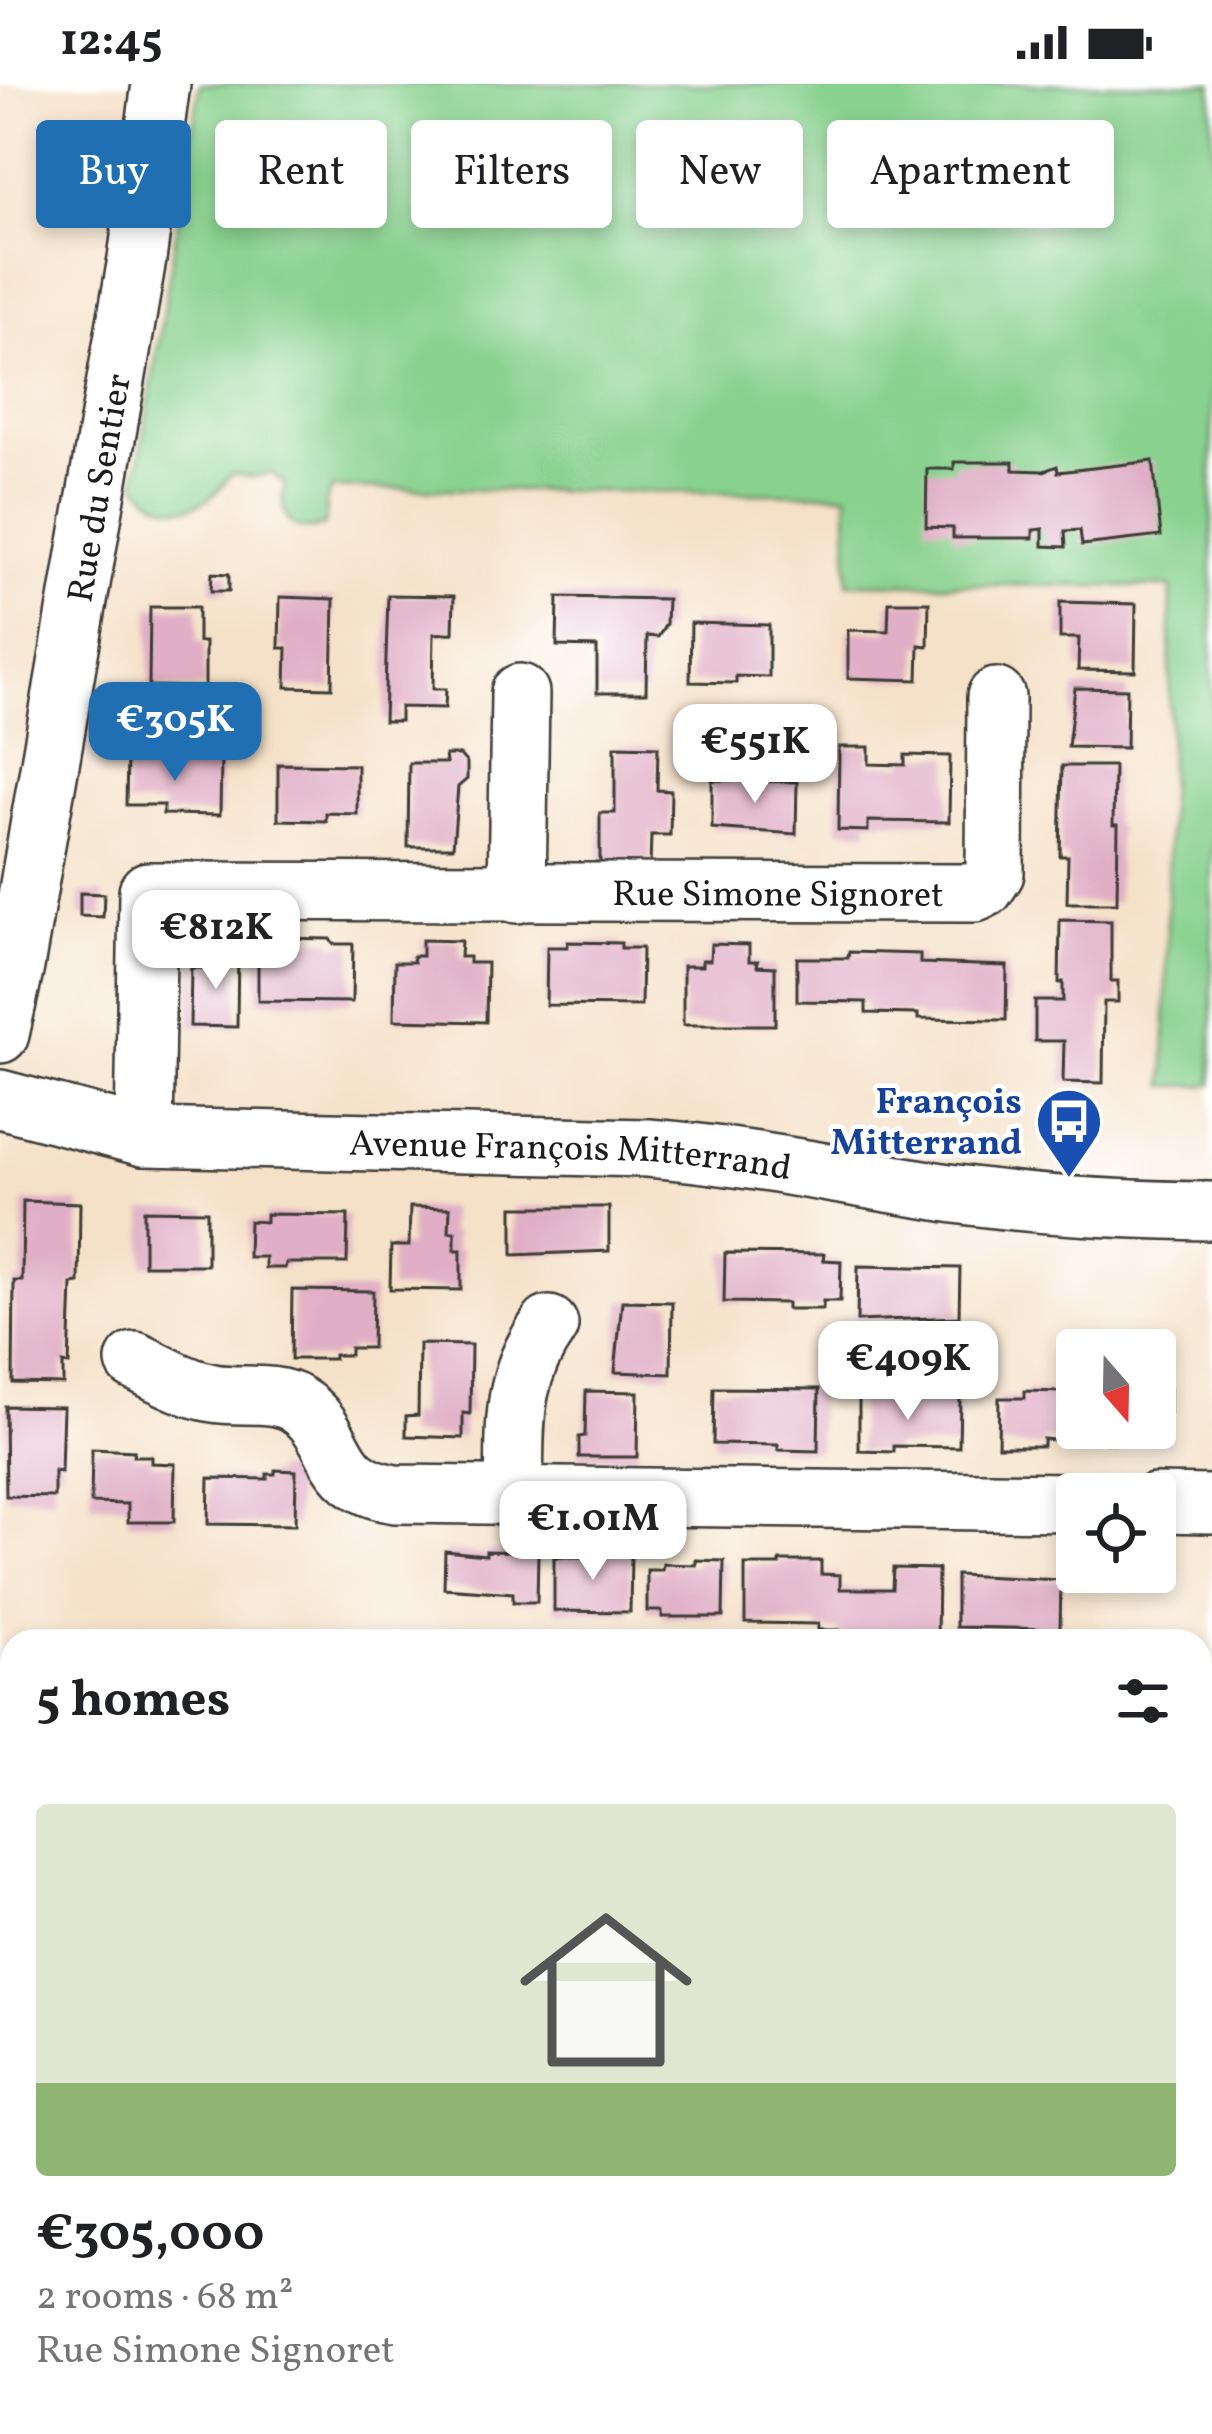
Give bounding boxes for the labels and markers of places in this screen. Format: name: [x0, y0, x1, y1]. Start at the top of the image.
pin: €305K: [91, 682, 259, 784]
pin: €551K: [671, 704, 839, 806]
pin: €812K: [132, 890, 300, 992]
place label: François Mitterrand: [830, 1079, 1022, 1170]
bus stop icon: François Mitterrand: [1034, 1086, 1104, 1180]
pin: €409K: [824, 1321, 992, 1423]
pin: €1.01M: [495, 1481, 691, 1583]

